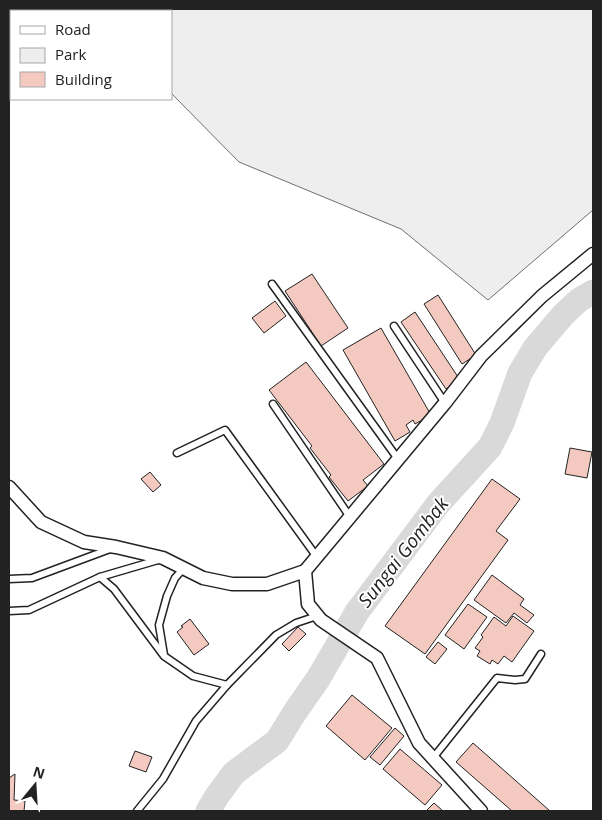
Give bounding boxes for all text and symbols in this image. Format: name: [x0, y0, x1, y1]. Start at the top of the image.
legend: [10, 10, 172, 100]
text: Road: [55, 19, 91, 39]
text: Park: [55, 44, 86, 64]
text: Building: [55, 69, 112, 89]
water label: Sungai Gombak: [352, 491, 455, 612]
north arrow: [10, 760, 60, 810]
text: N: [31, 761, 48, 783]

